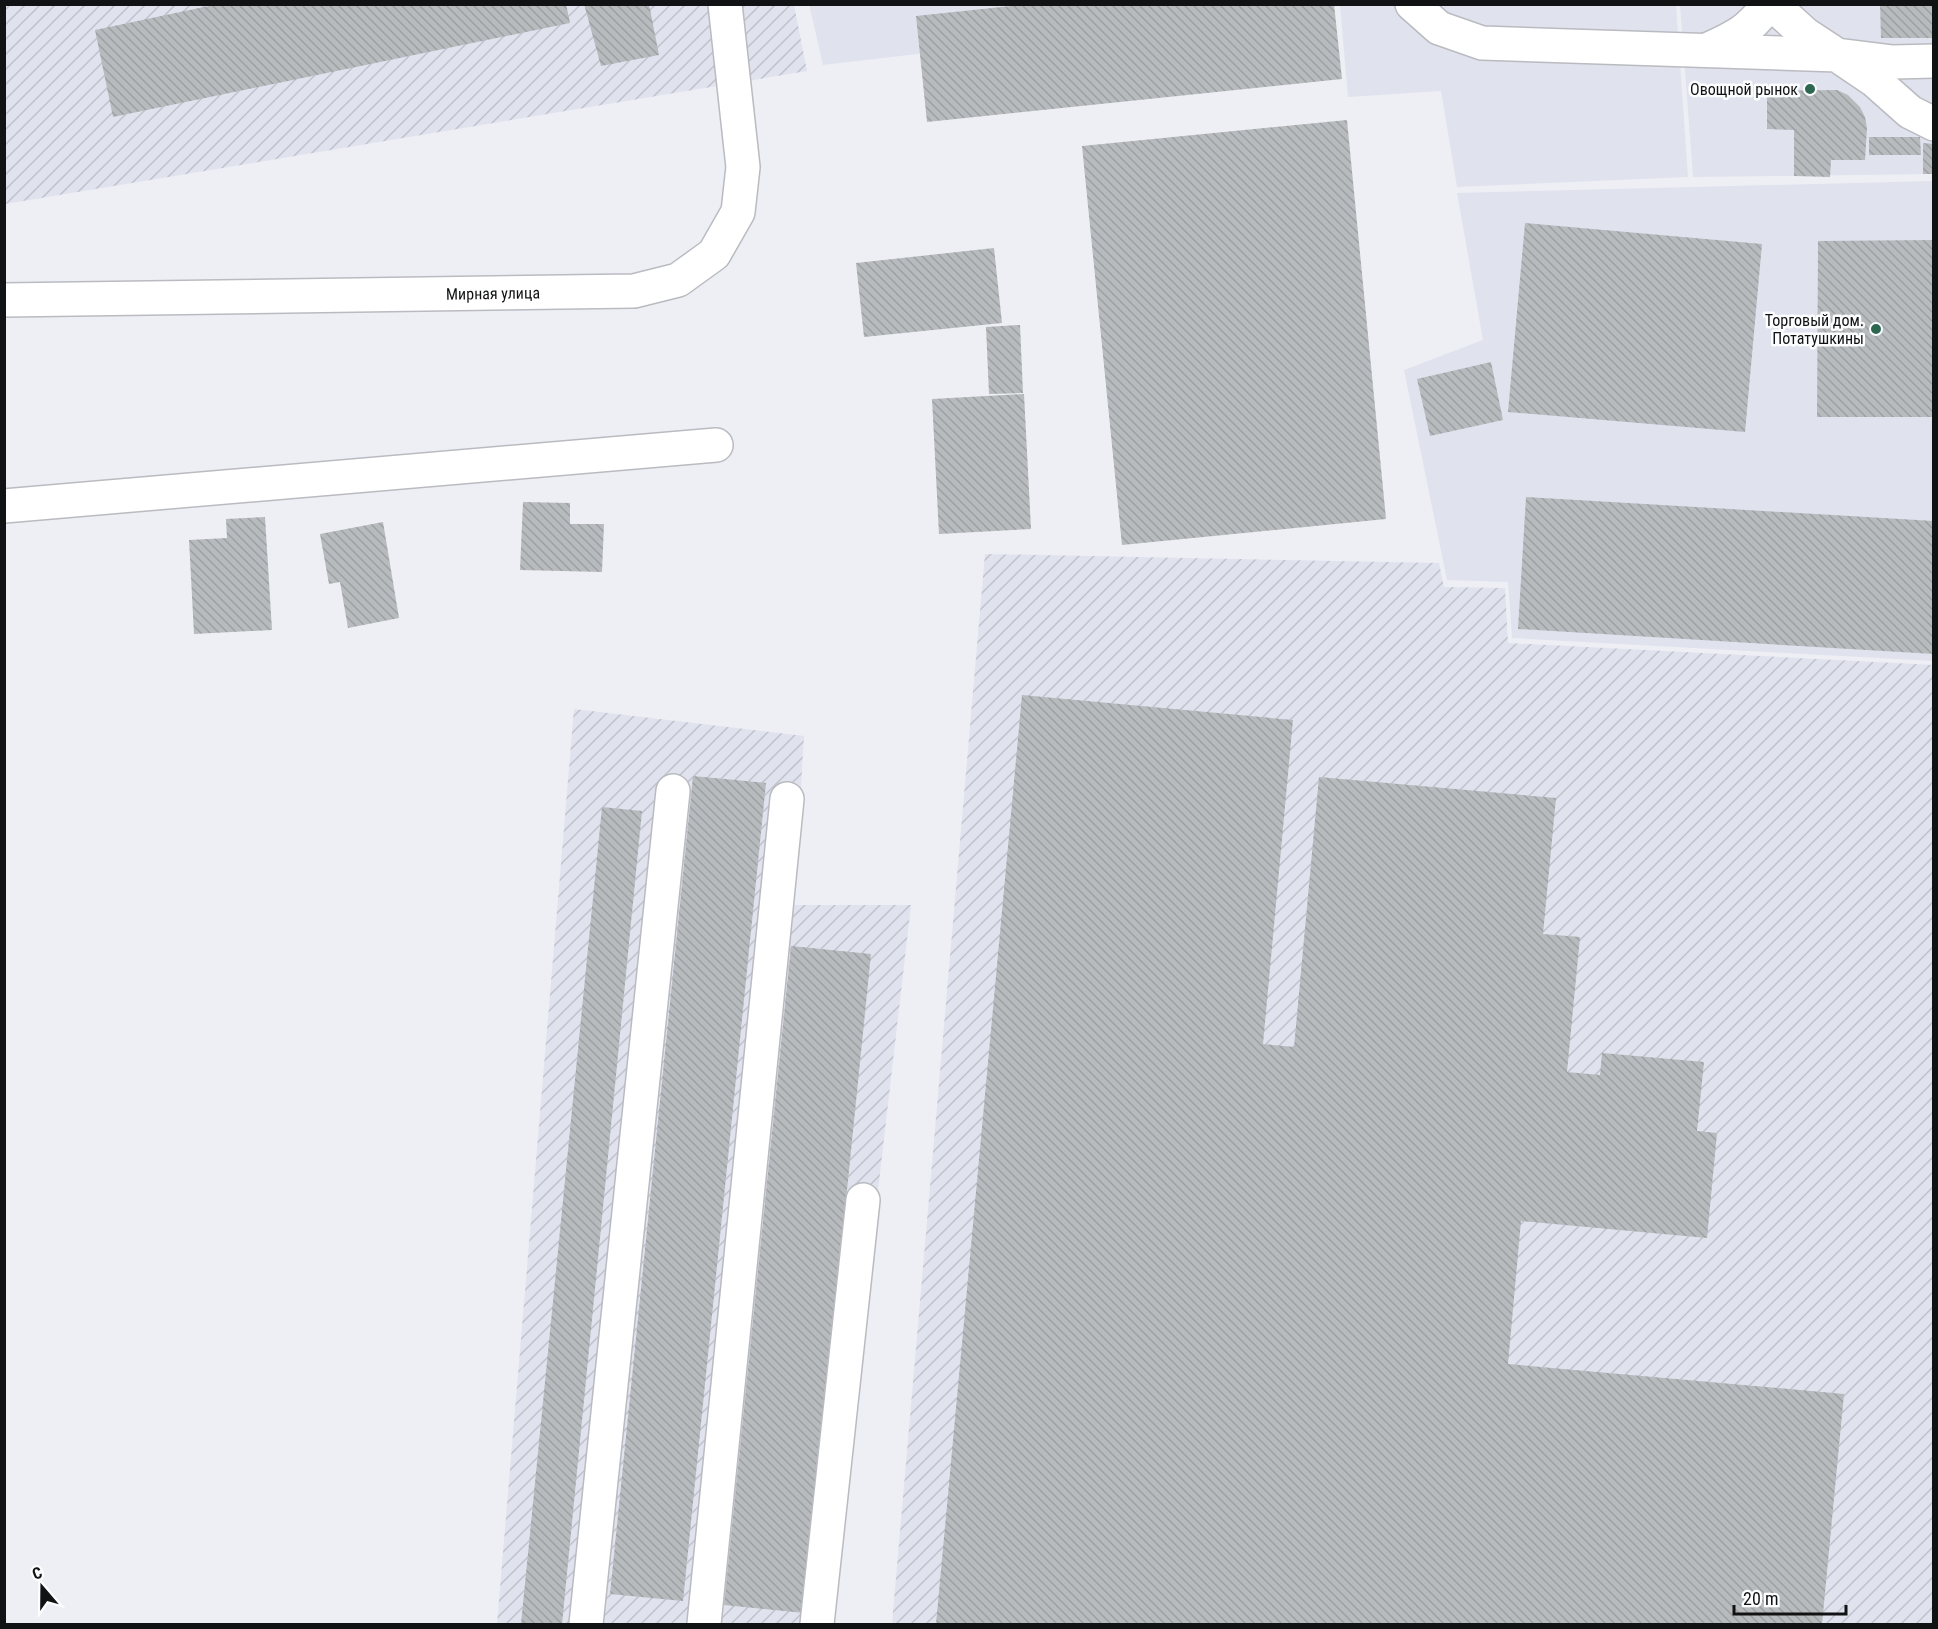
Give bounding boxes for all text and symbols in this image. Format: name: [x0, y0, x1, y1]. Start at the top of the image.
place label: Овощной рынок: [1690, 80, 1798, 99]
marker: Овощной рынок: [1803, 82, 1817, 96]
street label: Мирная улица: [446, 283, 540, 303]
place label: Торговый дом. Потатушкины: [1765, 311, 1864, 348]
marker: Торговый дом. Потатушкины: [1869, 322, 1883, 336]
north arrow: [12, 1557, 72, 1617]
text: С: [30, 1563, 45, 1584]
scale bar: [1734, 1578, 1846, 1616]
text: 20 m: [1743, 1588, 1778, 1609]

